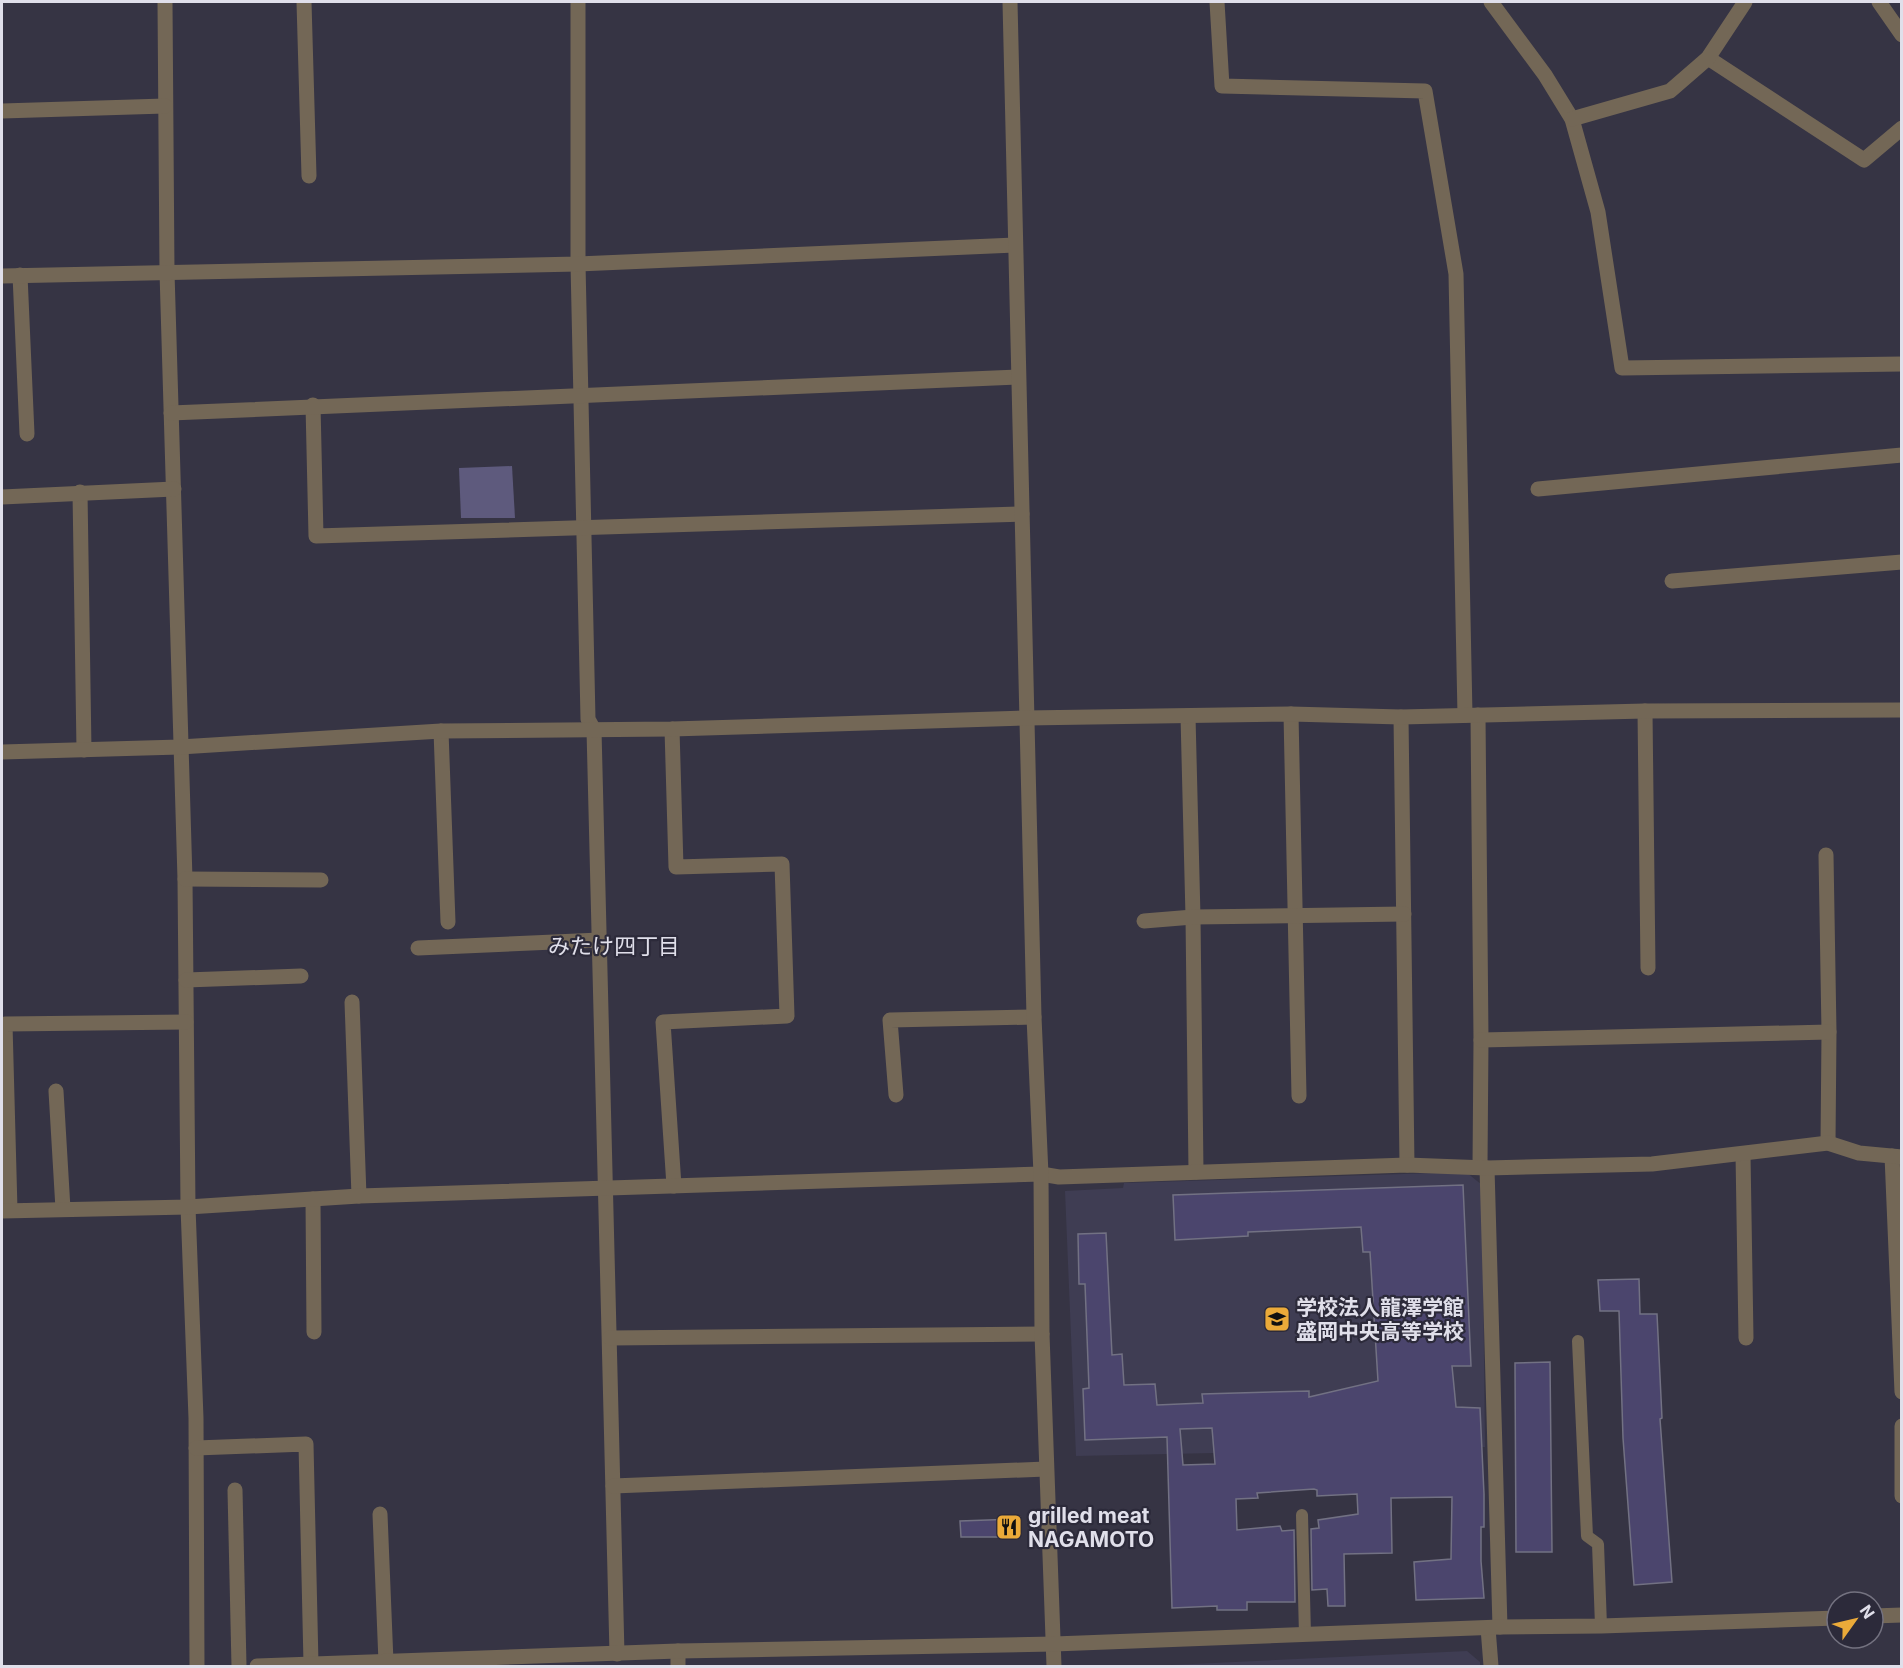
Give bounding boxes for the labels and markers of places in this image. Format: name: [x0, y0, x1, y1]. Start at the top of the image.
place label: 学校法人龍澤学館 盛岡中央高等学校: [1296, 1295, 1464, 1344]
school or university icon: 学校法人龍澤学館 盛岡中央高等学校: [1262, 1304, 1292, 1334]
place label: grilled meat NAGAMOTO: [1028, 1503, 1154, 1552]
restaurant icon: grilled meat NAGAMOTO: [994, 1512, 1024, 1542]

